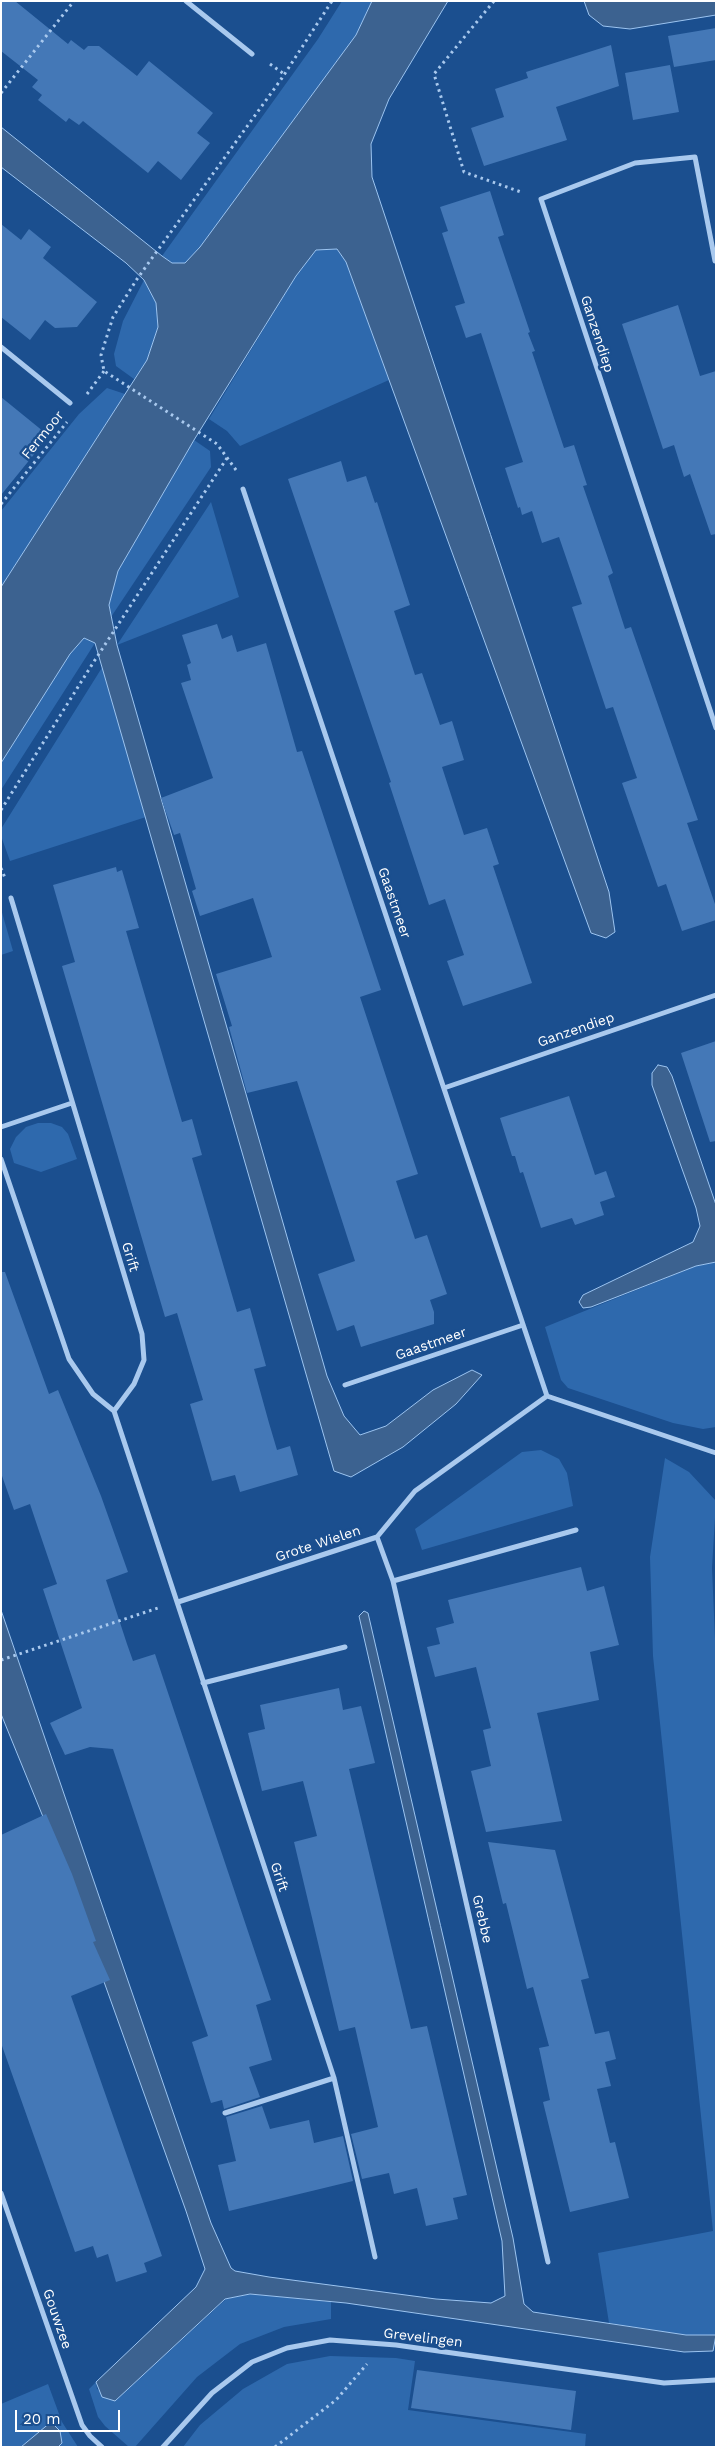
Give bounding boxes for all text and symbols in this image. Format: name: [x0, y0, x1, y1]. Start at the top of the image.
street label: Ganzendiep: [577, 293, 617, 375]
street label: Fermoor: [18, 407, 68, 463]
street label: Gaastmeer: [374, 865, 414, 941]
street label: Ganzendiep: [535, 1009, 617, 1051]
street label: Grift: [118, 1240, 142, 1274]
street label: Gaastmeer: [393, 1324, 469, 1364]
street label: Grote Wielen: [273, 1522, 363, 1566]
street label: Grift: [266, 1860, 292, 1894]
street label: Grebbe: [468, 1893, 496, 1945]
street label: Gouwzee: [39, 2287, 75, 2351]
street label: Grevelingen: [382, 2325, 464, 2351]
scale bar: [18, 2400, 122, 2432]
text: 20 m: [23, 2410, 61, 2428]

